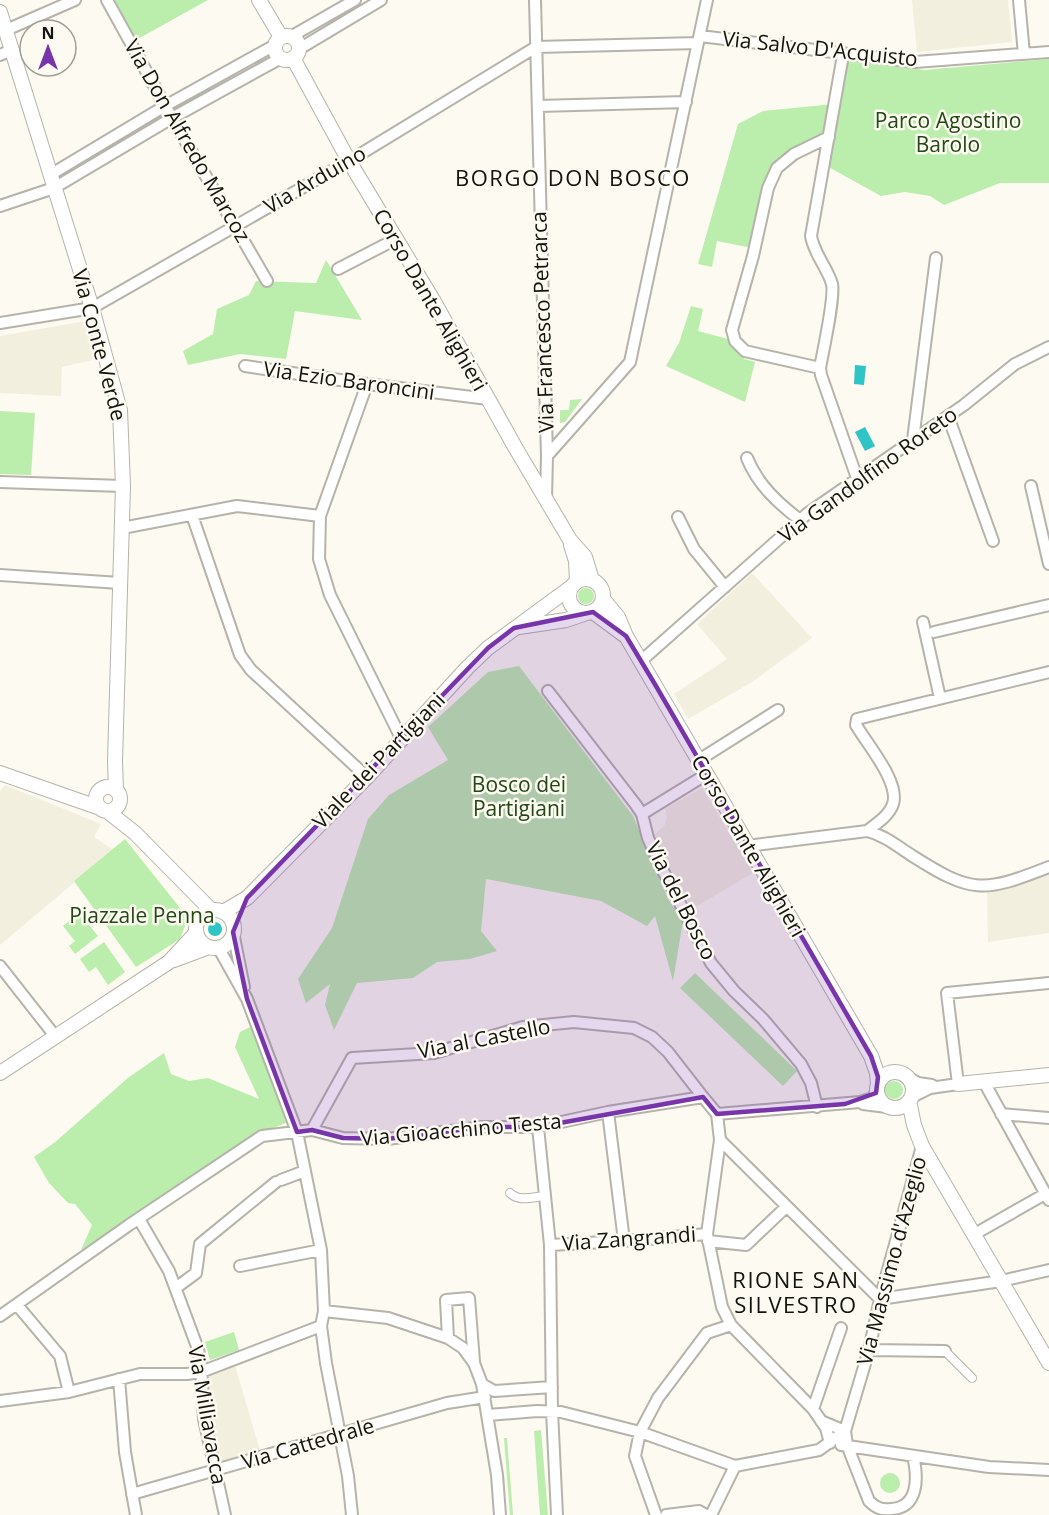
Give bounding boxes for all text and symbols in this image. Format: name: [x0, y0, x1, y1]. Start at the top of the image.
north arrow: [18, 18, 78, 78]
text: N: [41, 22, 55, 44]
street label: Via Salvo D'Acquisto: [721, 24, 919, 72]
street label: Via Don Alfredo Marcoz: [118, 34, 258, 247]
park label: Parco Agostino Barolo: [875, 106, 1021, 158]
street label: Via Arduino: [258, 139, 371, 220]
district label: BORGO DON BOSCO: [455, 162, 691, 192]
street label: Corso Dante Alighieri: [367, 203, 495, 396]
street label: Via Francesco Petrarca: [524, 211, 560, 433]
street label: Via Conte Verde: [66, 266, 134, 424]
street label: Via Ezio Baroncini: [262, 354, 437, 406]
street label: Via Gandolfino Roreto: [772, 400, 963, 549]
street label: Viale dei Partigiani: [306, 686, 451, 835]
street label: Corso Dante Alighieri: [685, 749, 813, 942]
park label: Bosco dei Partigiani: [472, 770, 566, 822]
street label: Via del Bosco: [640, 837, 724, 964]
park label: Piazzale Penna: [69, 901, 215, 929]
street label: Via al Castello: [415, 1011, 553, 1065]
street label: Via Gioacchino Testa: [359, 1106, 563, 1152]
street label: Via Massimo d'Azeglio: [850, 1153, 932, 1368]
street label: Via Zangrandi: [561, 1219, 697, 1257]
district label: RIONE SAN SILVESTRO: [732, 1264, 860, 1319]
street label: Via Milliavacca: [182, 1343, 234, 1487]
street label: Via Cattedrale: [238, 1411, 377, 1475]

